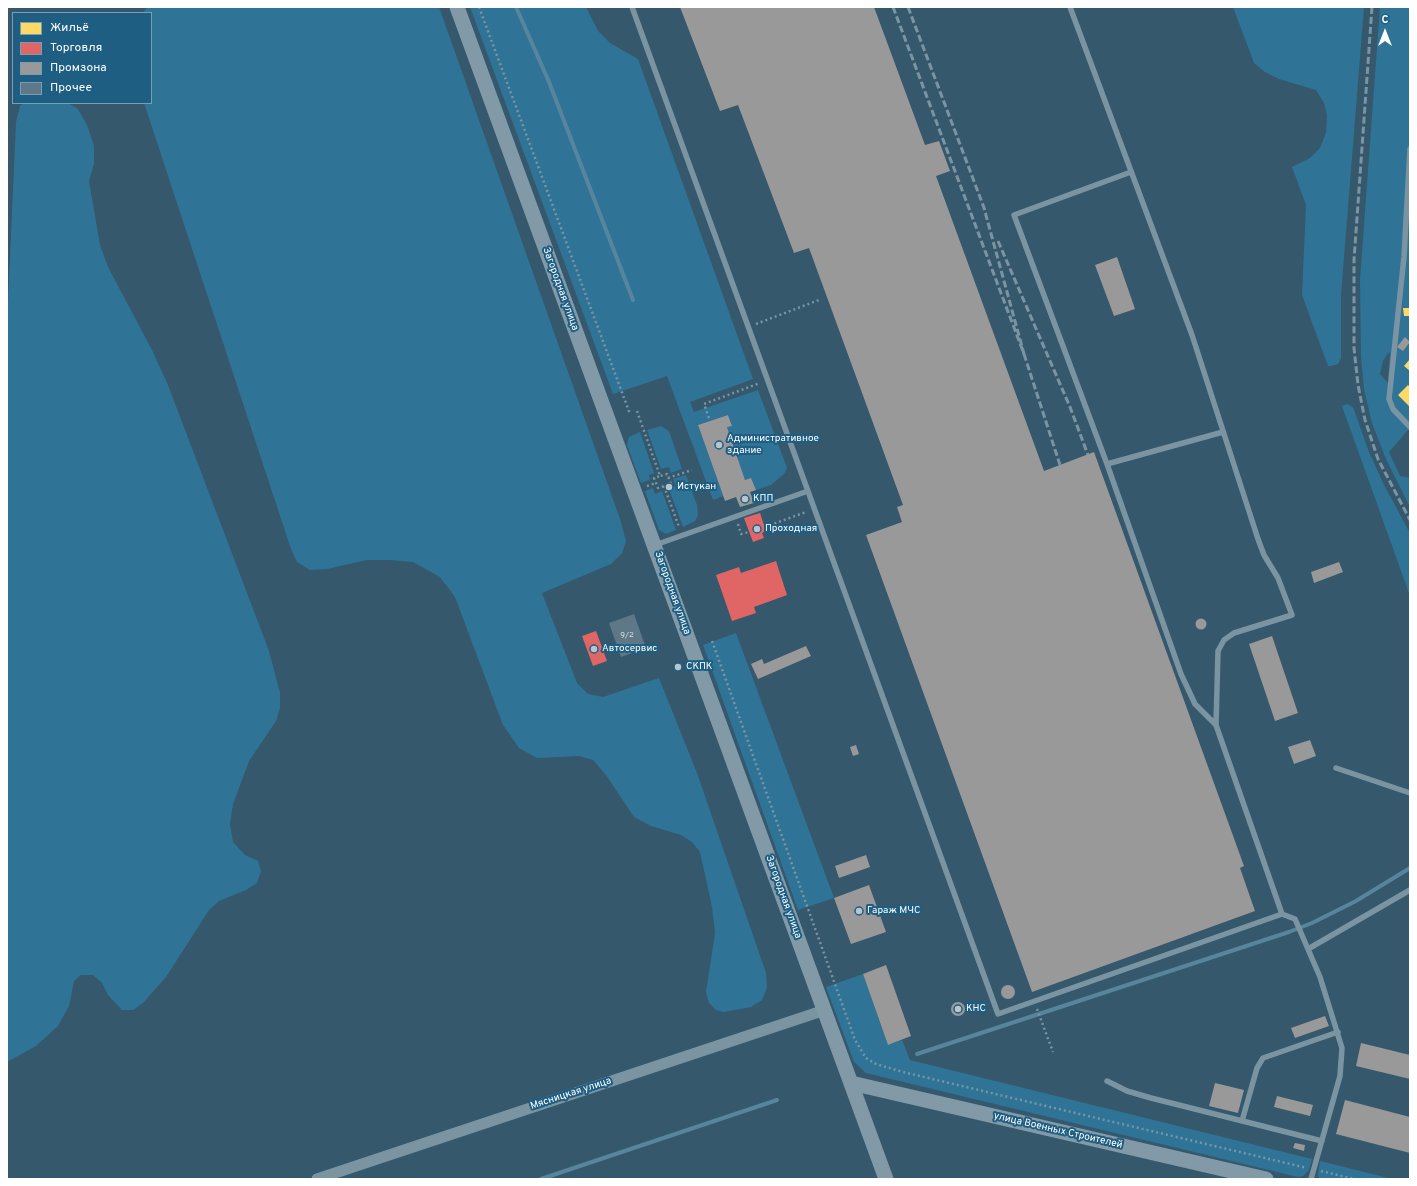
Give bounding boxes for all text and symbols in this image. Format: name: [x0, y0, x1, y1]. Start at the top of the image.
legend: [12, 12, 152, 104]
north arrow: [1365, 12, 1405, 52]
text: С: [1381, 13, 1389, 27]
text: Жильё: [50, 20, 89, 36]
text: Торговля: [50, 40, 102, 56]
text: Промзона: [50, 60, 107, 76]
text: Прочее: [50, 80, 92, 96]
street label: Загородная улица: [539, 246, 581, 332]
place label: Административное здание: [727, 433, 819, 456]
marker: Административное здание: [714, 440, 724, 450]
place label: Истукан: [677, 481, 716, 493]
marker: Истукан: [664, 482, 674, 492]
place label: КПП: [753, 493, 773, 505]
marker: КПП: [740, 494, 750, 504]
place label: Проходная: [765, 523, 817, 535]
marker: Проходная: [752, 524, 762, 534]
street label: Загородная улица: [651, 550, 693, 636]
house number: 9/2: [620, 630, 634, 640]
place label: Автосервис: [602, 643, 657, 655]
marker: Автосервис: [589, 644, 599, 654]
place label: СКПК: [686, 661, 712, 673]
marker: СКПК: [673, 662, 683, 672]
street label: Загородная улица: [762, 854, 804, 940]
place label: Гараж МЧС: [867, 905, 920, 917]
marker: Гараж МЧС: [854, 906, 864, 916]
place label: КНС: [966, 1003, 986, 1015]
marker: КНС: [953, 1004, 963, 1014]
street label: Мясницкая улица: [529, 1075, 613, 1113]
street label: улица Военных Строителей: [992, 1110, 1124, 1152]

